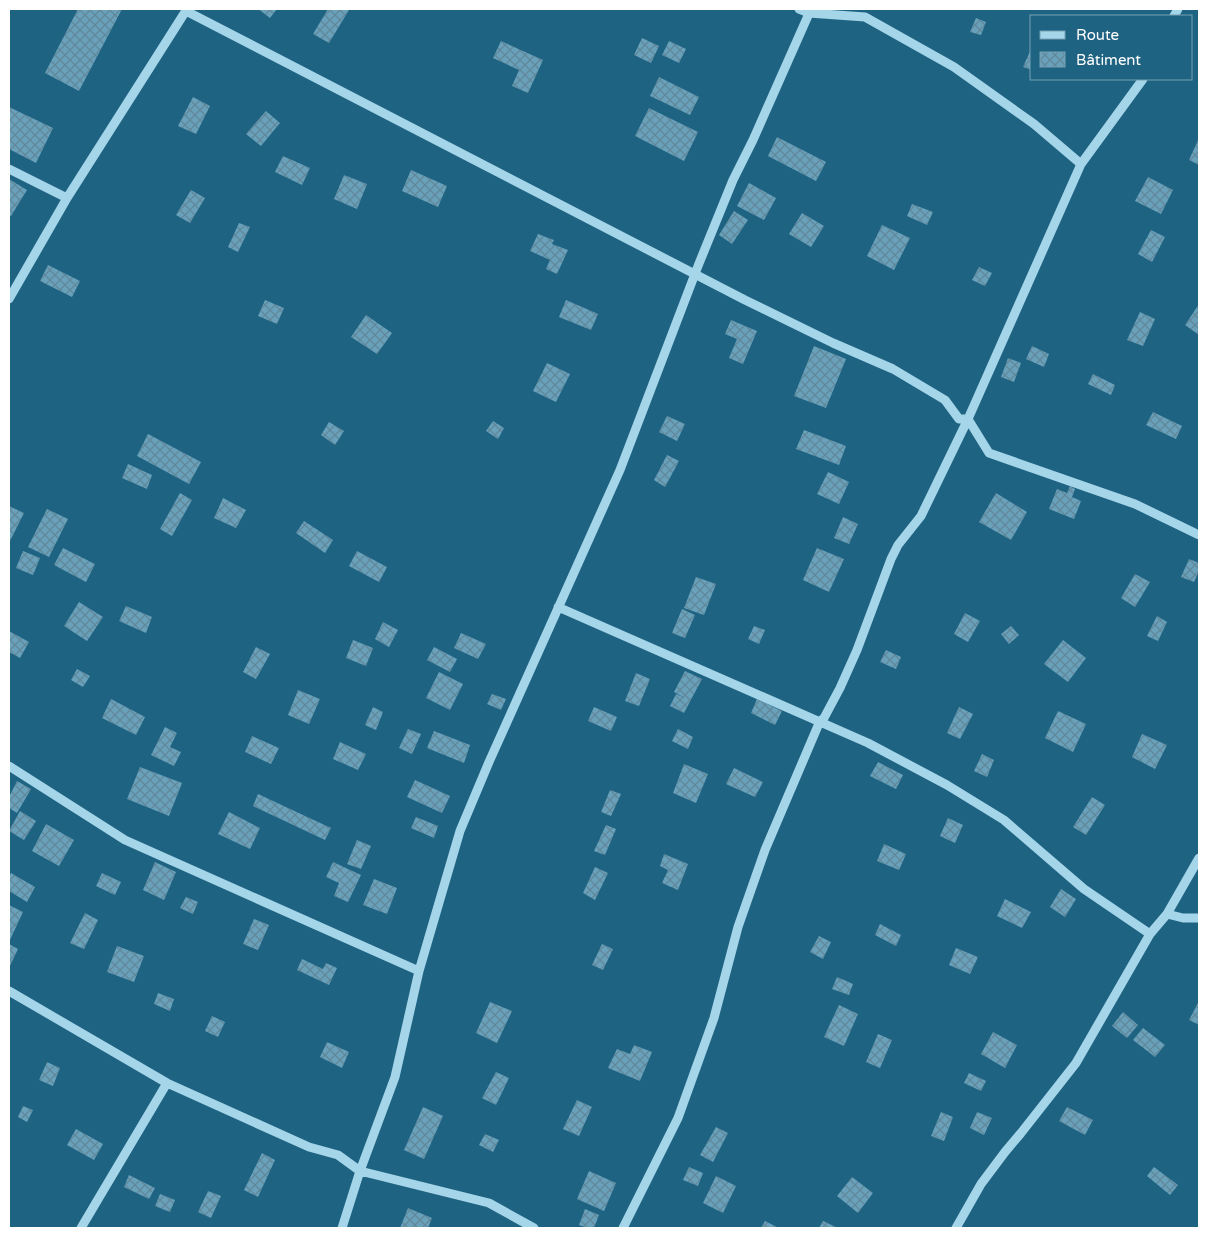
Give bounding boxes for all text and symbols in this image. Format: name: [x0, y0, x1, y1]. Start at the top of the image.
legend: [1030, 15, 1193, 80]
text: Route: [1076, 26, 1119, 44]
text: Bâtiment: [1076, 51, 1141, 69]

